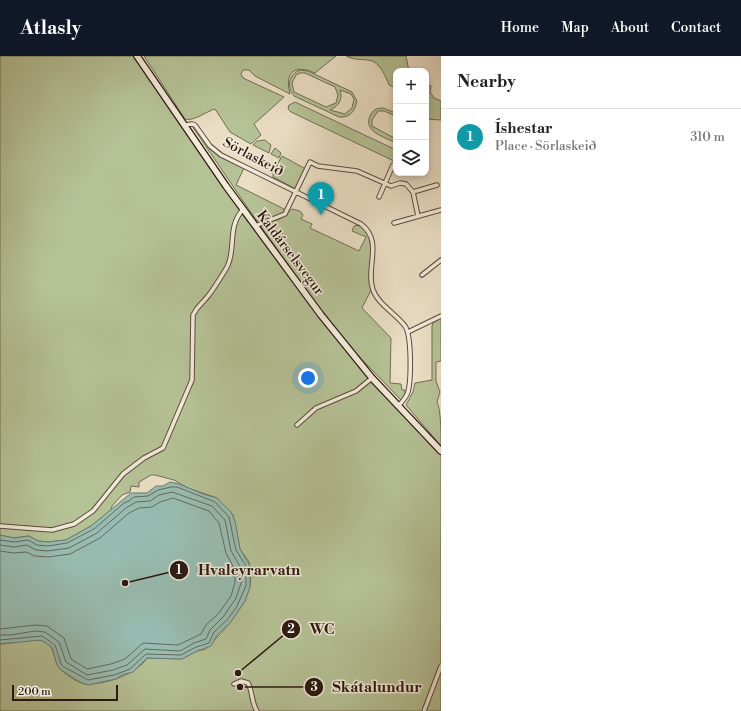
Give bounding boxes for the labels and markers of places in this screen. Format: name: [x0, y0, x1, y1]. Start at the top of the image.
pin: 1: [308, 182, 334, 215]
callout: Hvaleyrarvatn: [169, 556, 308, 583]
callout: WC: [281, 615, 342, 642]
callout: Skátalundur: [304, 673, 430, 700]

